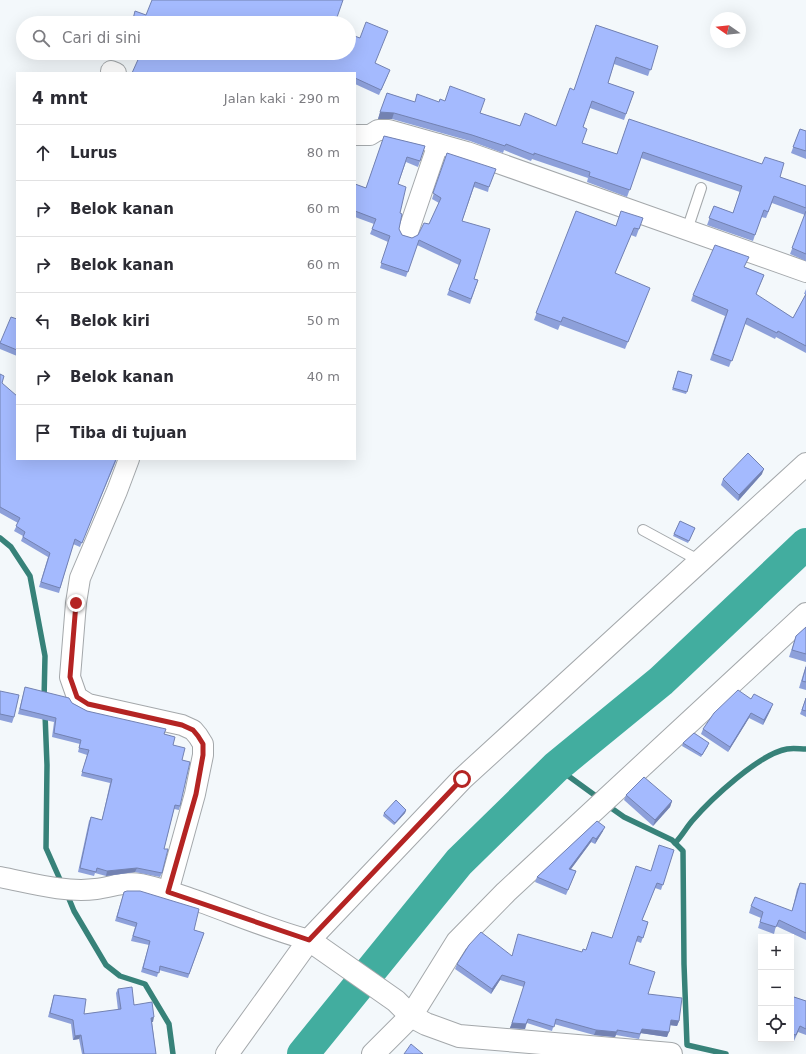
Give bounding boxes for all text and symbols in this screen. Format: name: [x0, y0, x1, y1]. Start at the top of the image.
north arrow: [710, 12, 746, 48]
search box: [16, 16, 356, 60]
icon: search: [30, 27, 52, 49]
text: Cari di sini: [62, 29, 141, 47]
text: 4 mnt: [32, 88, 88, 108]
text: Jalan kaki · 290 m: [224, 91, 340, 106]
icon: ahead: [32, 142, 54, 164]
text: Lurus: [70, 144, 117, 162]
text: 80 m: [307, 145, 340, 160]
icon: right: [32, 198, 54, 220]
text: Belok kanan: [70, 200, 174, 218]
text: 60 m: [307, 201, 340, 216]
icon: right: [32, 254, 54, 276]
text: Belok kanan: [70, 256, 174, 274]
text: 60 m: [307, 257, 340, 272]
icon: left: [32, 310, 54, 332]
text: Belok kiri: [70, 312, 150, 330]
text: 50 m: [307, 313, 340, 328]
icon: right: [32, 366, 54, 388]
text: Belok kanan: [70, 368, 174, 386]
text: 40 m: [307, 369, 340, 384]
icon: arrive: [32, 422, 54, 444]
text: Tiba di tujuan: [70, 424, 187, 442]
route end: [67, 594, 85, 612]
route start: [453, 770, 471, 788]
map controls: [758, 934, 794, 1042]
button: +: [758, 934, 794, 970]
button: −: [758, 970, 794, 1006]
button: locate: [758, 1006, 794, 1042]

